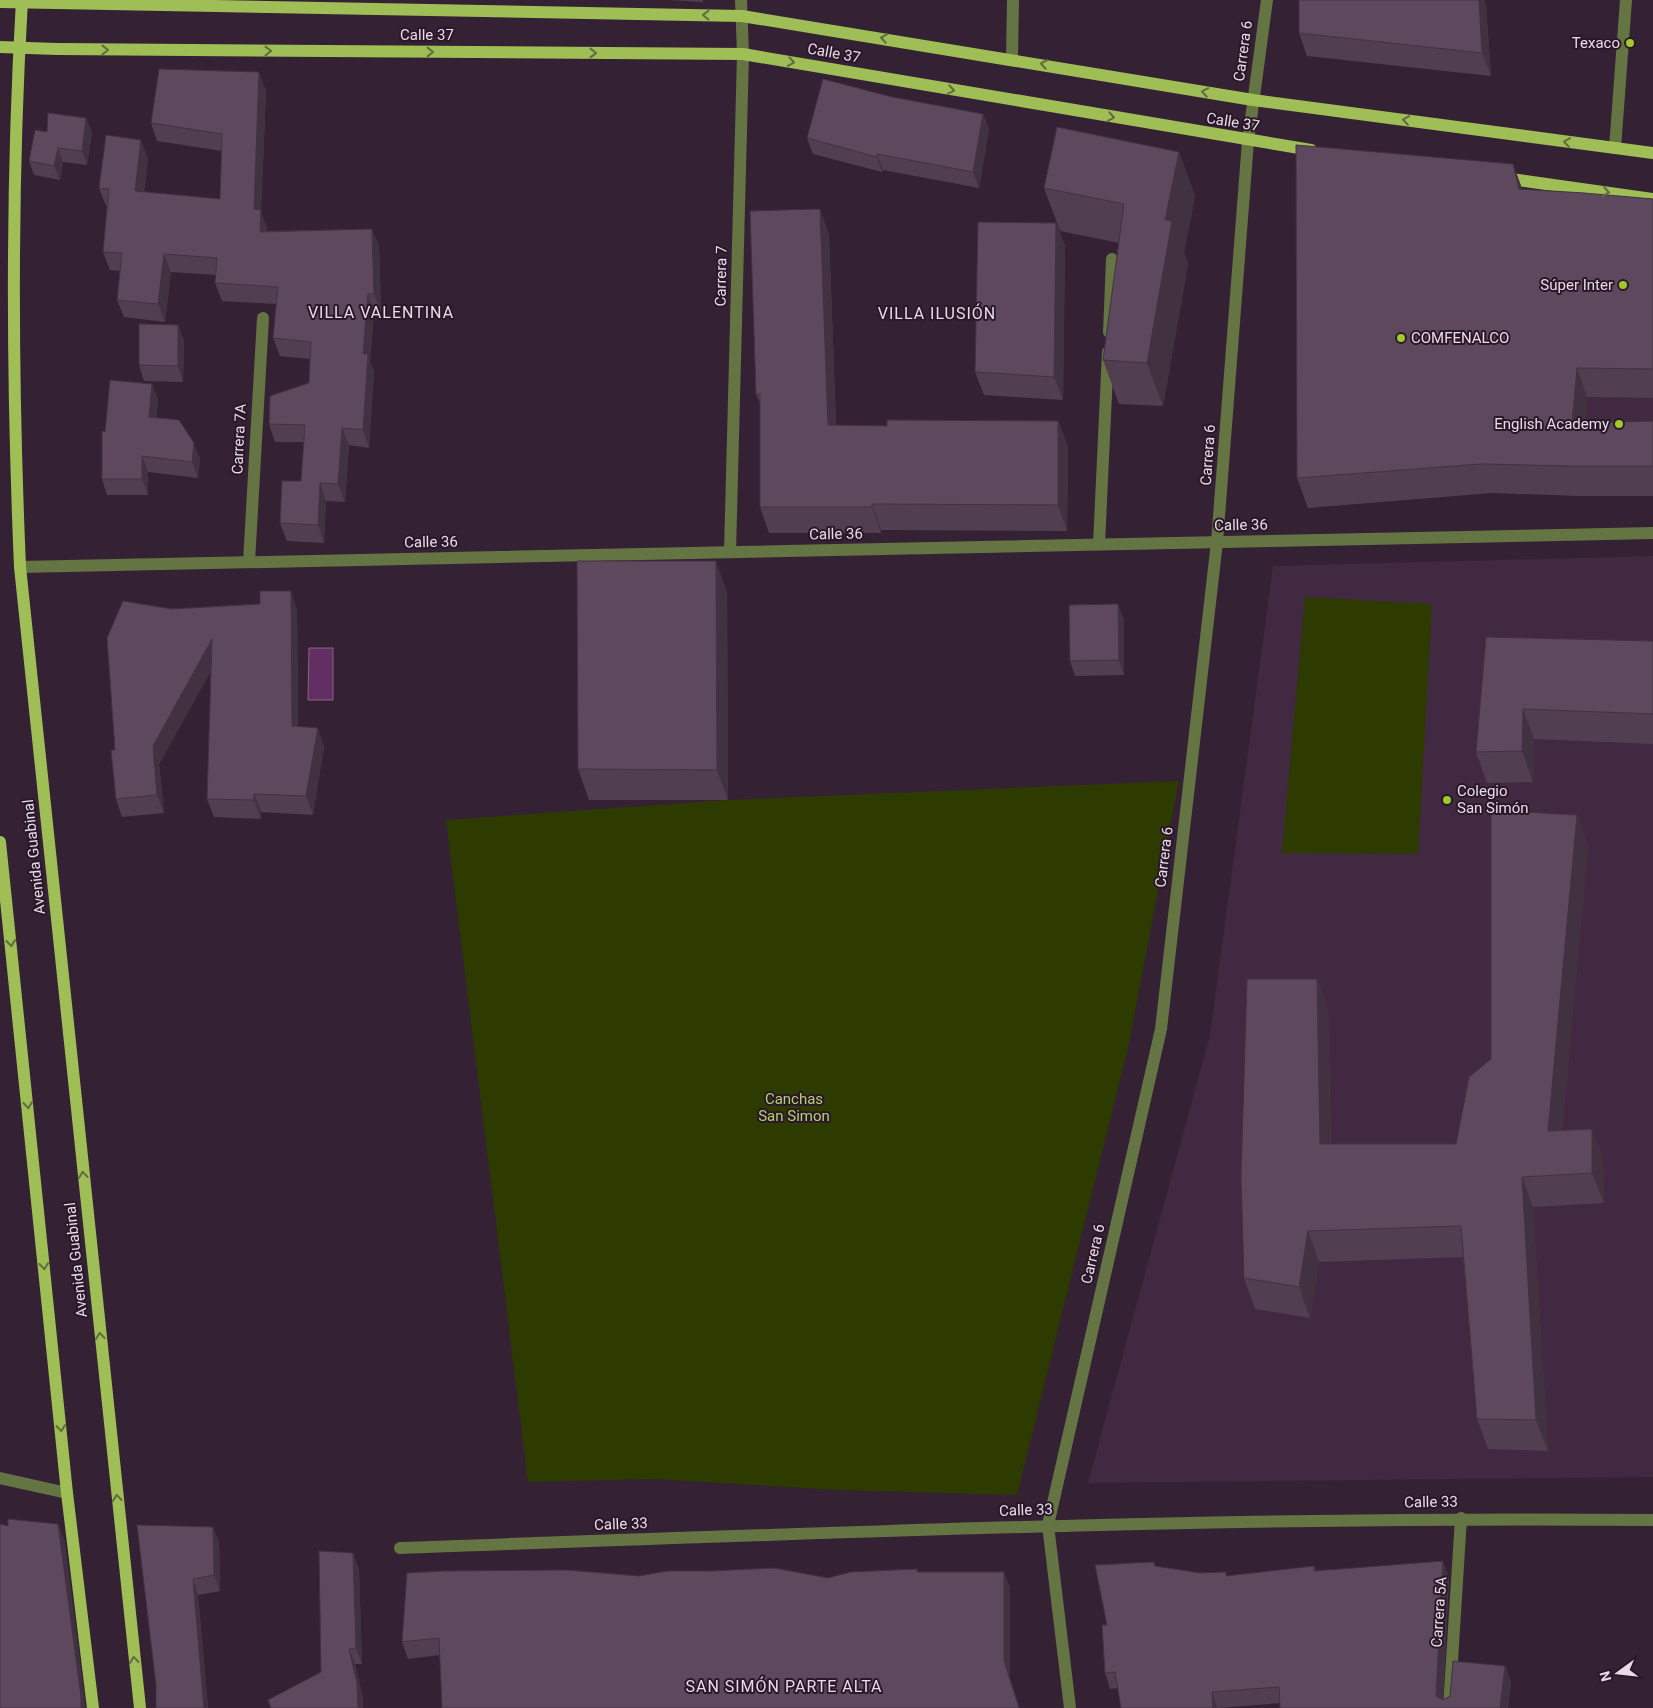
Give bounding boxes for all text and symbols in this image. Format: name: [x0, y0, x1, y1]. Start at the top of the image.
one-way arrow: [701, 10, 709, 20]
street label: Carrera 6: [1230, 20, 1256, 82]
street label: Calle 37: [400, 26, 454, 44]
one-way arrow: [880, 34, 888, 44]
place label: Texaco: [1572, 34, 1620, 52]
marker: Texaco: [1624, 37, 1636, 49]
street label: Calle 37: [806, 39, 862, 67]
one-way arrow: [102, 45, 110, 55]
one-way arrow: [264, 46, 272, 56]
one-way arrow: [427, 47, 435, 57]
one-way arrow: [590, 48, 597, 58]
one-way arrow: [786, 57, 795, 67]
one-way arrow: [1040, 60, 1049, 70]
one-way arrow: [946, 84, 955, 94]
one-way arrow: [1200, 87, 1209, 97]
street label: Calle 37: [1205, 109, 1261, 135]
one-way arrow: [1106, 112, 1115, 122]
one-way arrow: [1402, 115, 1410, 126]
one-way arrow: [1563, 137, 1571, 148]
one-way arrow: [1602, 187, 1611, 197]
street label: Carrera 7: [711, 245, 731, 307]
place label: Súper Inter: [1540, 276, 1613, 294]
marker: Súper Inter: [1617, 279, 1629, 291]
district label: VILLA VALENTINA: [308, 303, 454, 322]
district label: VILLA ILUSIÓN: [878, 303, 996, 323]
place label: COMFENALCO: [1411, 329, 1509, 347]
marker: COMFENALCO: [1395, 332, 1407, 344]
street label: Carrera 7A: [228, 403, 250, 475]
place label: English Academy: [1494, 415, 1609, 433]
marker: English Academy: [1613, 418, 1625, 430]
street label: Carrera 6: [1197, 424, 1219, 486]
street label: Calle 36: [1214, 516, 1268, 534]
street label: Calle 36: [809, 525, 863, 543]
street label: Calle 36: [404, 533, 458, 551]
place label: Colegio San Simón: [1457, 782, 1529, 817]
marker: Colegio San Simón: [1441, 794, 1453, 806]
street label: Avenida Guabinal: [19, 799, 49, 915]
street label: Carrera 6: [1151, 826, 1177, 888]
one-way arrow: [5, 939, 16, 947]
park label: Canchas San Simon: [758, 1090, 830, 1125]
one-way arrow: [22, 1101, 33, 1109]
one-way arrow: [78, 1170, 89, 1178]
street label: Avenida Guabinal: [61, 1202, 91, 1318]
street label: Carrera 6: [1077, 1222, 1109, 1286]
one-way arrow: [39, 1263, 50, 1271]
one-way arrow: [95, 1332, 106, 1340]
one-way arrow: [55, 1424, 66, 1432]
street label: Calle 33: [1404, 1493, 1458, 1511]
one-way arrow: [111, 1494, 122, 1502]
street label: Calle 33: [999, 1500, 1053, 1520]
street label: Calle 33: [594, 1514, 648, 1534]
street label: Carrera 5A: [1428, 1576, 1450, 1648]
north arrow: [1593, 1648, 1643, 1698]
one-way arrow: [129, 1655, 140, 1663]
text: N: [1596, 1670, 1614, 1683]
district label: SAN SIMÓN PARTE ALTA: [685, 1676, 883, 1696]

